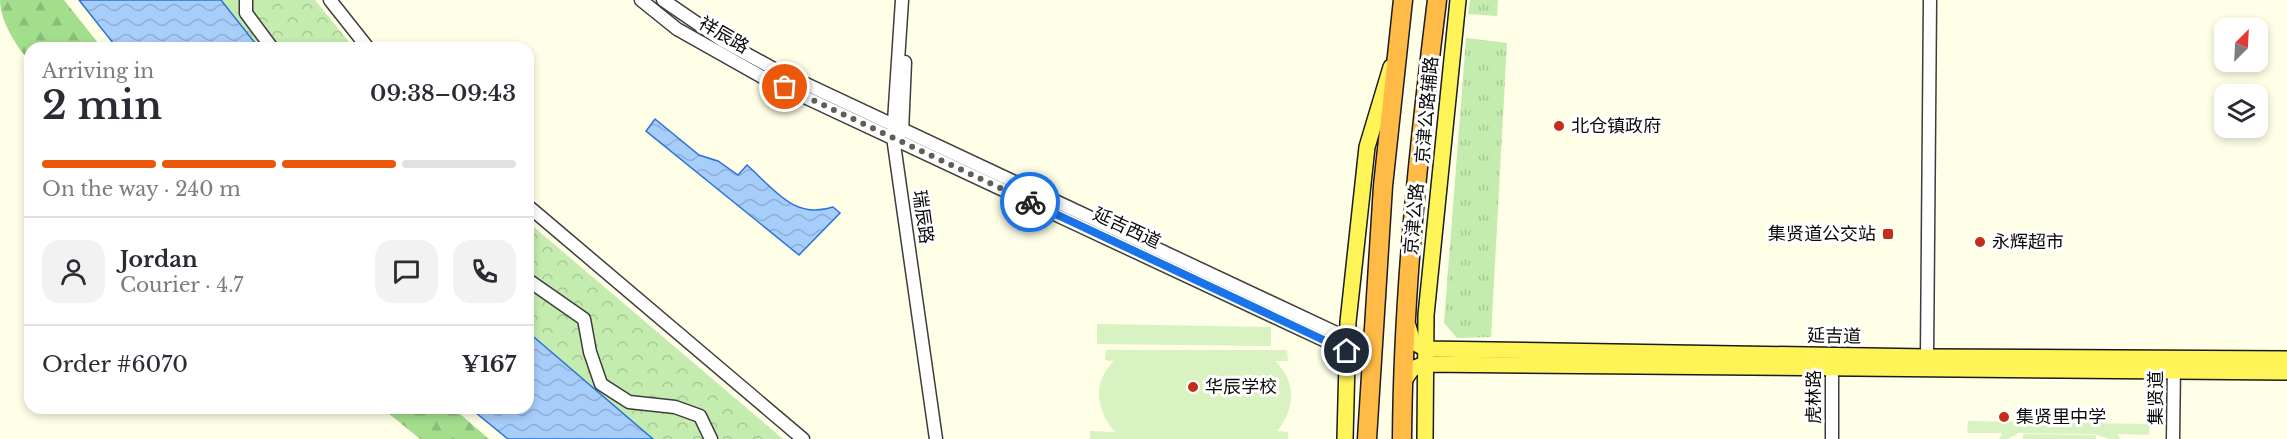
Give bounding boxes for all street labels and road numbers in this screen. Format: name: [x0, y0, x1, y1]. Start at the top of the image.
street label: 祥辰路: [695, 12, 753, 58]
street label: 京津公路辅路: [1411, 55, 1443, 165]
street label: 京津公路: [1400, 182, 1428, 256]
street label: 瑞辰路: [908, 189, 938, 245]
street label: 延吉西道: [1090, 203, 1164, 253]
street label: 延吉道: [1807, 325, 1861, 347]
street label: 虎林路: [1803, 370, 1825, 424]
street label: 集贤道: [2145, 371, 2167, 425]

